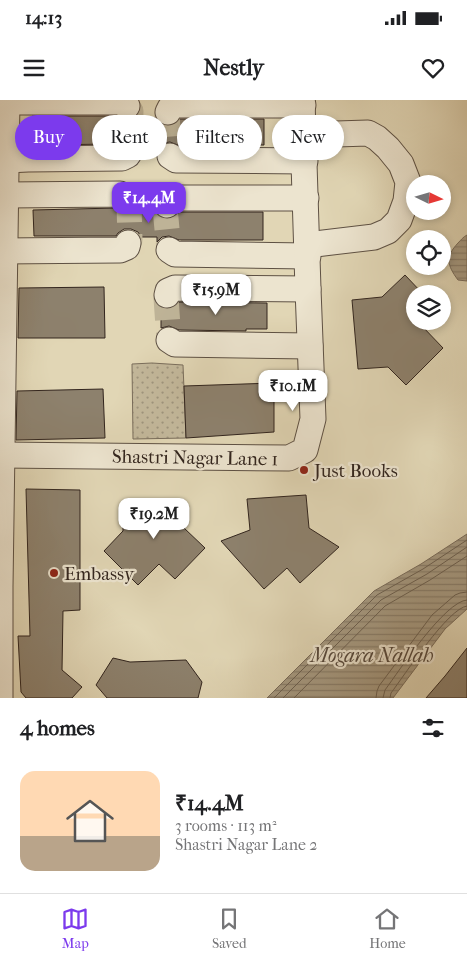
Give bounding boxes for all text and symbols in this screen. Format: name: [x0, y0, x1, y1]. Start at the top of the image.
text: 14:13: [25, 7, 62, 29]
icon: menu: [20, 54, 48, 82]
icon: heart: [419, 54, 447, 82]
text: Nestly: [203, 55, 264, 81]
chip: Buy: [15, 115, 82, 160]
chip: Rent: [92, 115, 167, 160]
chip: Filters: [177, 115, 262, 160]
chip: New: [272, 115, 344, 160]
north arrow: [406, 175, 451, 220]
map controls: [406, 175, 451, 330]
pin: ₹14.4M: [108, 182, 190, 224]
text: ₹14.4M: [123, 188, 175, 207]
button: locate: [406, 230, 451, 275]
pin: ₹15.9M: [175, 274, 257, 316]
text: ₹15.9M: [192, 280, 240, 299]
button: layers: [406, 285, 451, 330]
pin: ₹10.1M: [252, 370, 334, 412]
text: ₹10.1M: [269, 376, 317, 395]
street label: Shastri Nagar Lane 1: [112, 446, 278, 470]
place label: Just Books: [312, 460, 398, 482]
marker: Just Books: [298, 464, 310, 476]
pin: ₹19.2M: [113, 498, 195, 540]
text: ₹19.2M: [129, 504, 179, 523]
place label: Embassy: [64, 563, 135, 585]
marker: Embassy: [48, 567, 60, 579]
water label: Mogara Nallah: [309, 644, 433, 667]
icon: filters: [419, 714, 447, 742]
text: 4 homes: [20, 716, 95, 740]
icon: home: [60, 791, 120, 851]
text: ₹14.4M: [175, 791, 244, 815]
text: 3 rooms · 113 m²: [175, 816, 276, 835]
text: Shastri Nagar Lane 2: [175, 835, 317, 854]
tab: Map: [61, 905, 89, 952]
tab: Saved: [212, 905, 247, 952]
tab: Home: [369, 905, 406, 952]

